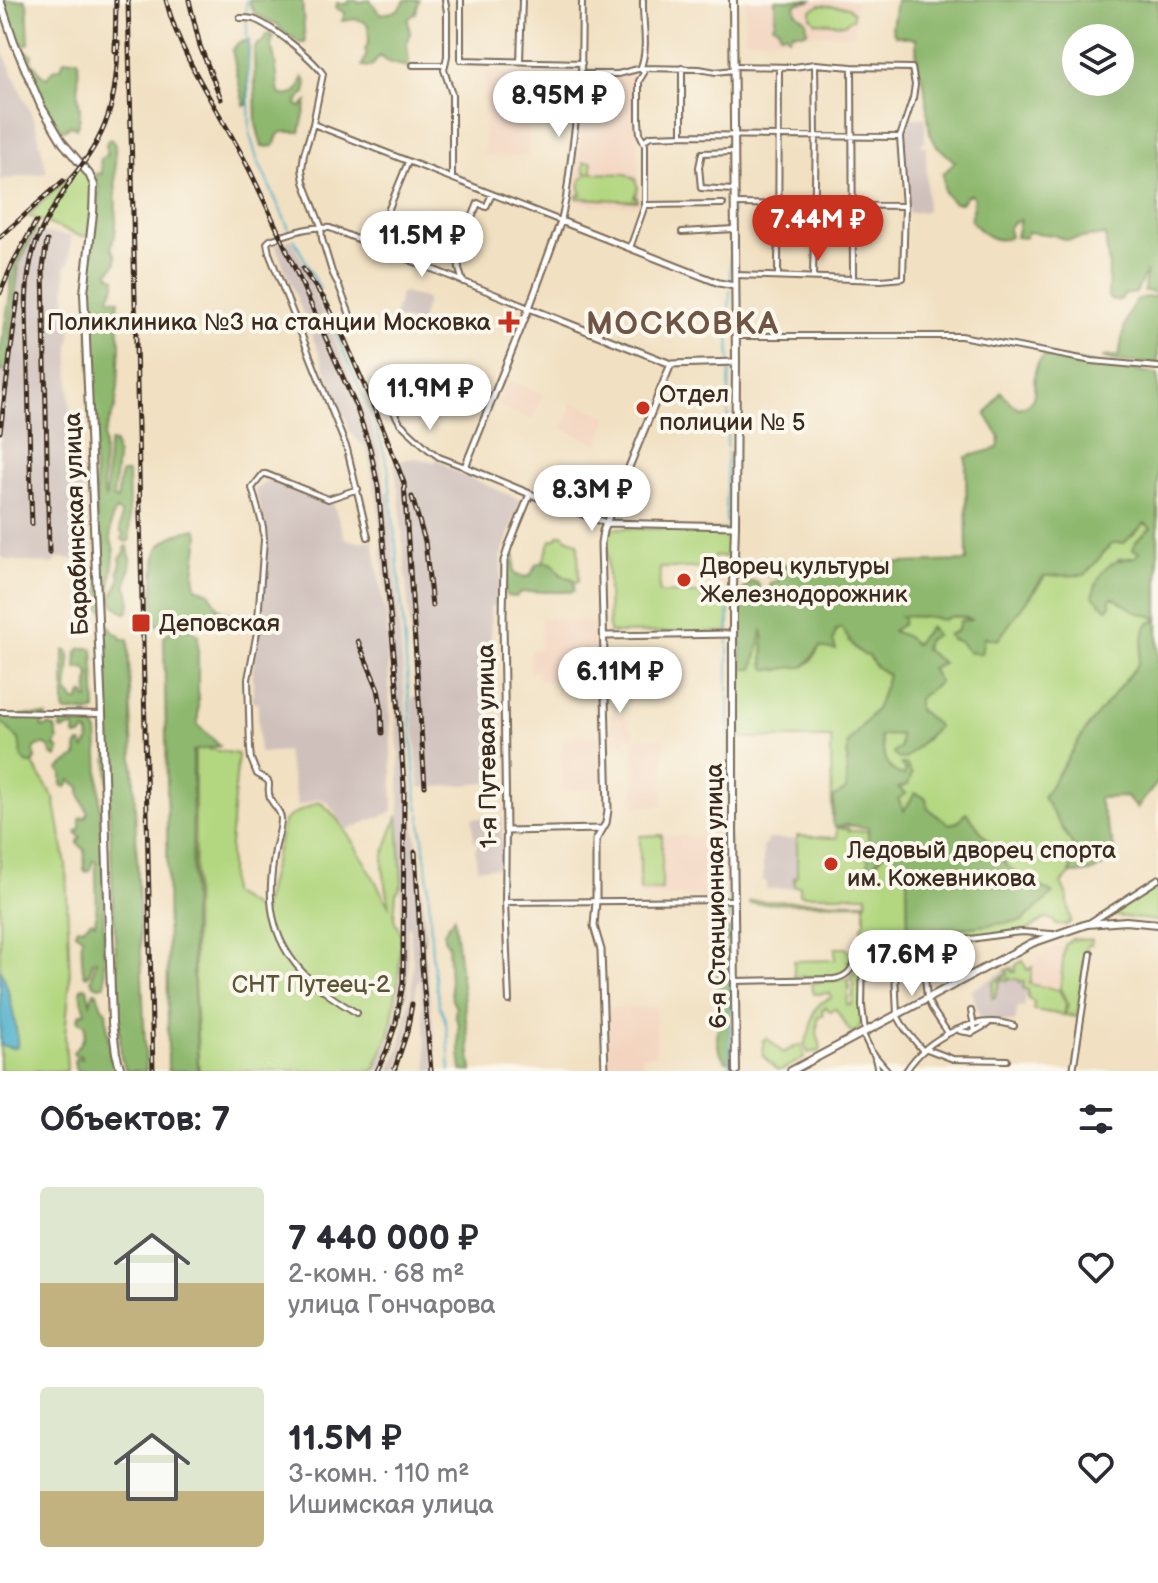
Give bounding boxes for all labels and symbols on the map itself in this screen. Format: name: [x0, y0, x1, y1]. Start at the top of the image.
pin: 8.95M ₽: [485, 71, 633, 139]
pin: 7.44M ₽: [744, 195, 892, 263]
pin: 11.5M ₽: [348, 211, 496, 279]
district label: МОСКОВКА: [586, 305, 780, 344]
place label: Поликлиника №3 на станции Московка: [47, 308, 491, 337]
marker: Поликлиника №3 на станции Московка: [498, 311, 520, 333]
pin: 11.9M ₽: [356, 364, 504, 432]
place label: Отдел полиции № 5: [659, 380, 806, 437]
marker: Отдел полиции № 5: [634, 399, 652, 417]
street label: Барабинская улица: [58, 412, 95, 636]
pin: 8.3M ₽: [527, 465, 657, 533]
place label: Дворец культуры Железнодорожник: [700, 552, 908, 609]
marker: Дворец культуры Железнодорожник: [675, 571, 693, 589]
place label: Деповская: [159, 609, 280, 638]
marker: Деповская: [130, 612, 152, 634]
street label: 1-я Путевая улица: [471, 644, 504, 848]
pin: 6.11M ₽: [546, 647, 694, 715]
street label: 6-я Станционная улица: [700, 763, 733, 1029]
place label: Ледовый дворец спорта им. Кожевникова: [846, 836, 1116, 893]
marker: Ледовый дворец спорта им. Кожевникова: [822, 855, 840, 873]
pin: 17.6M ₽: [838, 930, 986, 998]
park label: СНТ Путеец-2: [232, 970, 390, 999]

